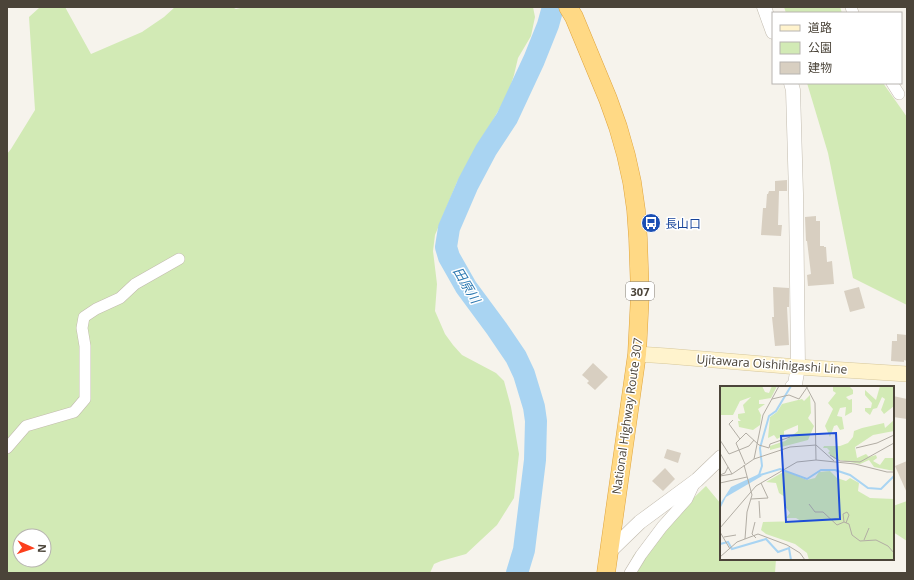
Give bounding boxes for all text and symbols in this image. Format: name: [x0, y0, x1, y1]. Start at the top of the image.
legend: [772, 12, 902, 84]
text: 道路: [808, 19, 832, 36]
text: 公園: [808, 39, 832, 56]
text: 建物: [808, 59, 832, 76]
bus stop icon: 長山口: [640, 212, 662, 234]
place label: 長山口: [665, 215, 701, 232]
water label: 田原川: [449, 264, 486, 308]
road number: 307: [626, 282, 654, 300]
street label: National Highway Route 307: [608, 336, 646, 495]
street label: Ujitawara Oishihigashi Line: [696, 350, 848, 378]
inset map: [720, 386, 894, 560]
north arrow: [12, 528, 52, 568]
text: N: [35, 544, 50, 553]

